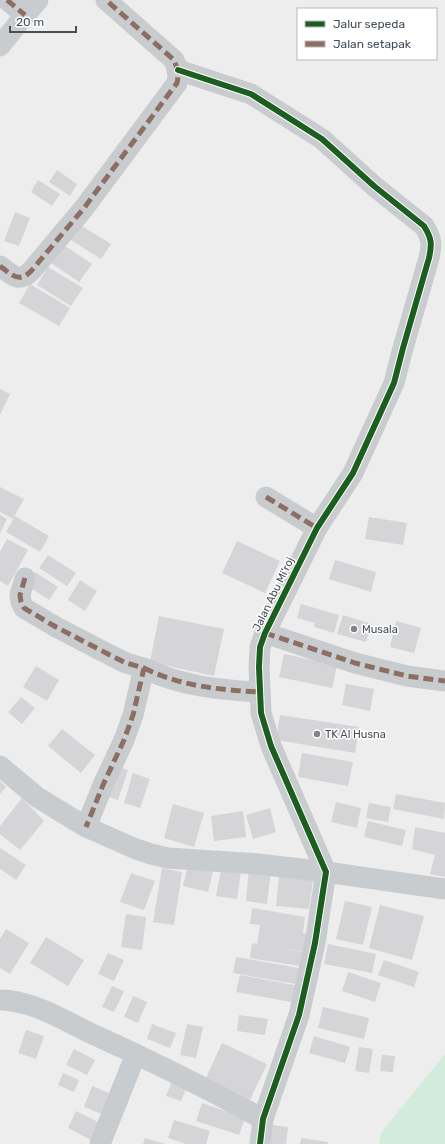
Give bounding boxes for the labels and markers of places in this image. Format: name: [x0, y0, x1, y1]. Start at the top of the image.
place label: Musala: [362, 623, 398, 636]
marker: Musala: [349, 624, 359, 634]
place label: TK Al Husna: [325, 728, 386, 741]
marker: TK Al Husna: [312, 729, 322, 739]

